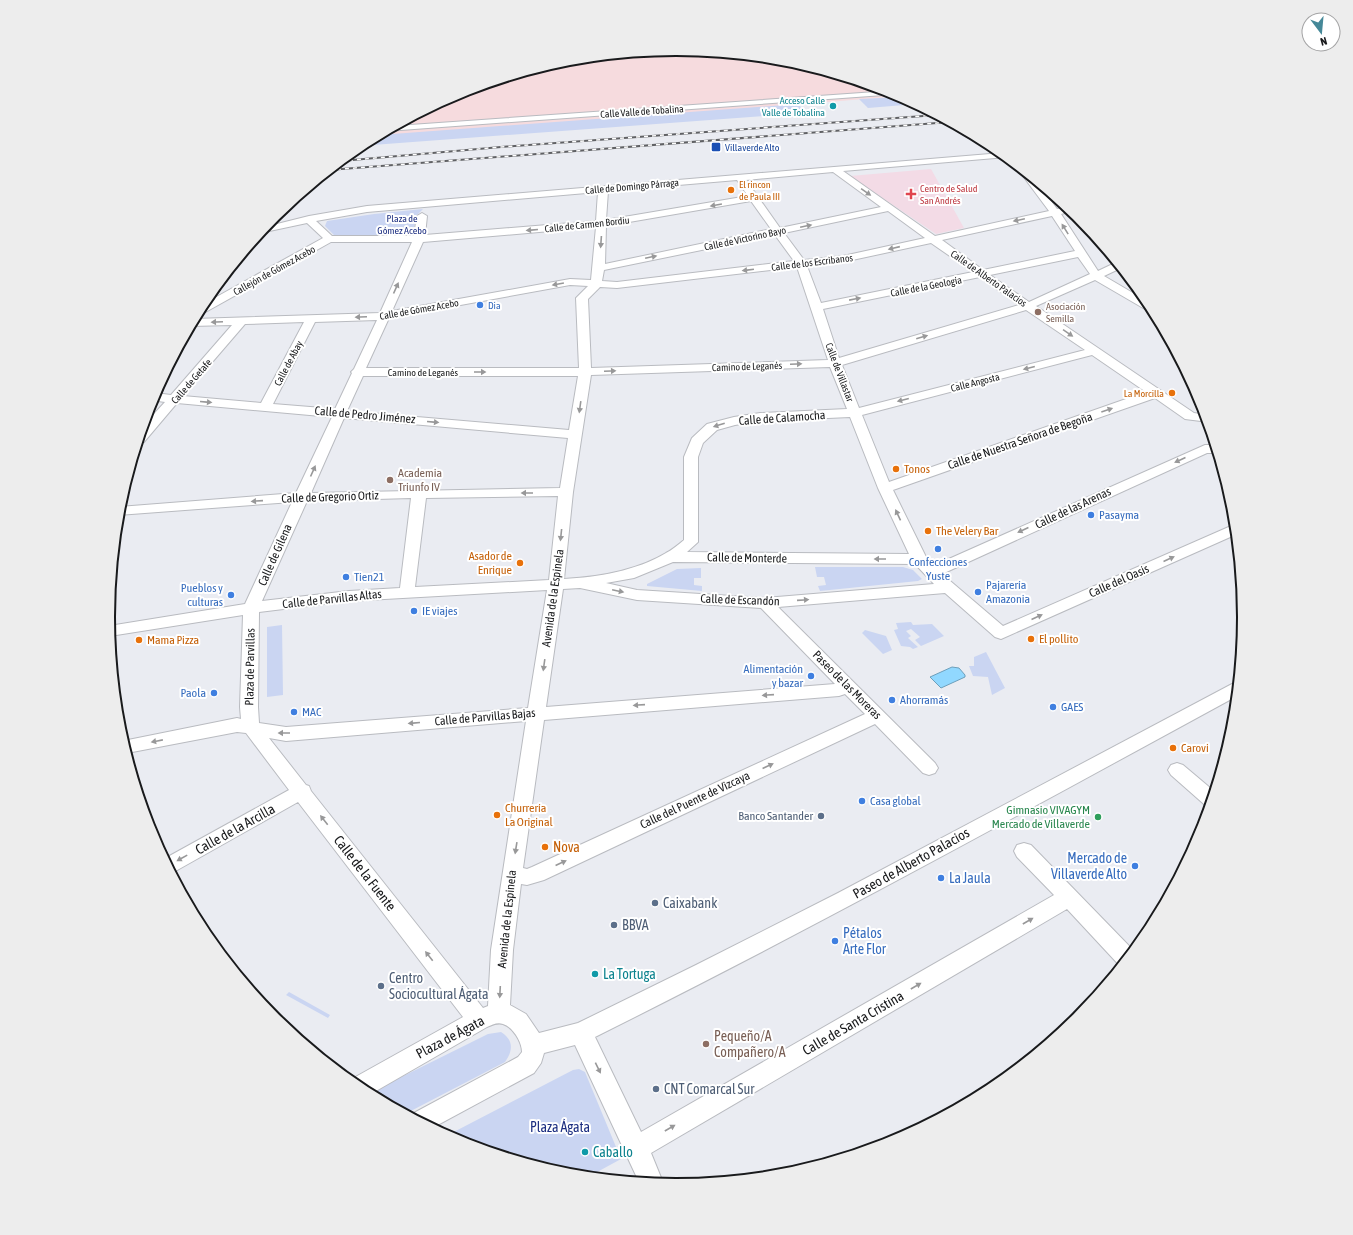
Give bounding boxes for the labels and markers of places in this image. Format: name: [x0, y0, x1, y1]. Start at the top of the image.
place label: Acceso Calle Valle de Tobalina: [762, 95, 825, 118]
marker: Acceso Calle Valle de Tobalina: [828, 101, 838, 111]
marker: Villaverde Alto: [710, 141, 722, 153]
place label: Villaverde Alto: [725, 142, 780, 153]
place label: El rincon de Paula III: [739, 179, 780, 202]
place label: Centro de Salud San Andrés: [920, 183, 978, 206]
marker: El rincon de Paula III: [726, 185, 736, 195]
marker: Centro de Salud San Andrés: [905, 188, 917, 200]
marker: Dia: [475, 300, 485, 310]
place label: Dia: [488, 300, 501, 311]
place label: Asociación Semilla: [1046, 301, 1085, 324]
marker: Asociación Semilla: [1033, 307, 1043, 317]
place label: La Morcilla: [1124, 388, 1164, 399]
marker: La Morcilla: [1167, 388, 1177, 398]
place label: Tonos: [904, 462, 930, 476]
marker: Tonos: [891, 464, 901, 474]
place label: Academia Triunfo IV: [398, 466, 442, 494]
marker: Academia Triunfo IV: [385, 475, 395, 485]
place label: Pasayma: [1099, 508, 1139, 522]
marker: Pasayma: [1086, 510, 1096, 520]
place label: The Velery Bar: [936, 524, 999, 538]
marker: The Velery Bar: [923, 526, 933, 536]
marker: Confecciones Yuste: [933, 544, 943, 554]
place label: Asador de Enrique: [469, 549, 512, 577]
place label: Confecciones Yuste: [909, 555, 967, 583]
marker: Asador de Enrique: [515, 558, 525, 568]
place label: Tien21: [354, 570, 385, 584]
marker: Tien21: [341, 572, 351, 582]
place label: Pajarería Amazonia: [986, 578, 1030, 606]
place label: Pueblos y culturas: [181, 581, 223, 609]
marker: Pajarería Amazonia: [973, 587, 983, 597]
marker: Pueblos y culturas: [226, 590, 236, 600]
place label: IE viajes: [422, 604, 458, 618]
marker: IE viajes: [409, 606, 419, 616]
place label: El pollito: [1039, 632, 1079, 646]
place label: Mama Pizza: [147, 633, 199, 647]
marker: El pollito: [1026, 634, 1036, 644]
marker: Mama Pizza: [134, 635, 144, 645]
place label: Alimentación y bazar: [744, 662, 803, 690]
marker: Alimentación y bazar: [806, 671, 816, 681]
place label: Paola: [180, 686, 206, 700]
marker: Paola: [209, 688, 219, 698]
place label: Ahorramás: [900, 693, 948, 707]
marker: Ahorramás: [887, 695, 897, 705]
place label: GAES: [1061, 700, 1083, 714]
marker: GAES: [1048, 702, 1058, 712]
place label: MAC: [302, 705, 322, 719]
marker: MAC: [289, 707, 299, 717]
place label: Carovi: [1181, 741, 1209, 755]
marker: Carovi: [1168, 743, 1178, 753]
place label: Casa global: [870, 794, 922, 808]
marker: Casa global: [857, 796, 867, 806]
place label: Churrería La Original: [505, 801, 553, 829]
place label: Gimnasio VIVAGYM Mercado de Villaverde: [992, 803, 1090, 831]
place label: Banco Santander: [738, 809, 813, 823]
marker: Churrería La Original: [492, 810, 502, 820]
marker: Banco Santander: [816, 811, 826, 821]
marker: Gimnasio VIVAGYM Mercado de Villaverde: [1093, 812, 1103, 822]
place label: Nova: [553, 839, 580, 855]
marker: Nova: [540, 842, 550, 852]
place label: Mercado de Villaverde Alto: [1051, 850, 1127, 882]
marker: Mercado de Villaverde Alto: [1130, 861, 1140, 871]
place label: La Jaula: [949, 870, 991, 886]
marker: La Jaula: [936, 873, 946, 883]
place label: Caixabank: [663, 895, 717, 911]
marker: Caixabank: [650, 898, 660, 908]
place label: BBVA: [622, 917, 649, 933]
marker: BBVA: [609, 920, 619, 930]
place label: Pétalos Arte Flor: [843, 925, 887, 957]
marker: Pétalos Arte Flor: [830, 936, 840, 946]
place label: La Tortuga: [603, 966, 656, 982]
marker: La Tortuga: [590, 969, 600, 979]
place label: Centro Sociocultural Ágata: [389, 970, 489, 1002]
marker: Centro Sociocultural Ágata: [376, 981, 386, 991]
place label: Pequeño/A Compañero/A: [714, 1028, 786, 1060]
marker: Pequeño/A Compañero/A: [701, 1039, 711, 1049]
place label: CNT Comarcal Sur: [664, 1081, 755, 1097]
marker: CNT Comarcal Sur: [651, 1084, 661, 1094]
place label: Caballo: [593, 1144, 633, 1160]
marker: Caballo: [580, 1147, 590, 1157]

